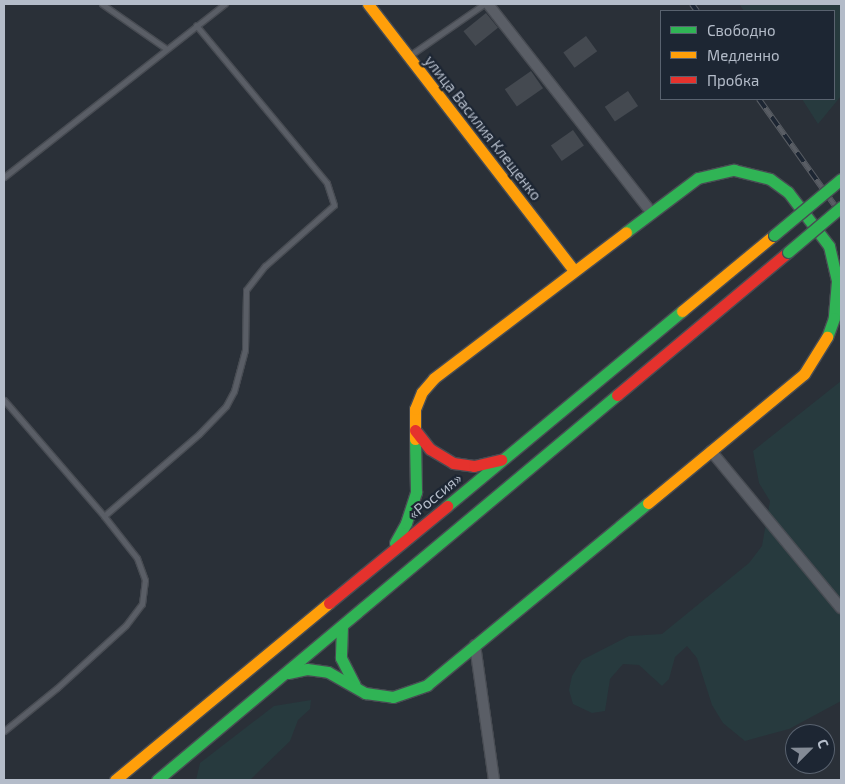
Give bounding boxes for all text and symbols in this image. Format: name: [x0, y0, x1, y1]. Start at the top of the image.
legend: [660, 10, 835, 100]
text: Свободно: [707, 21, 776, 39]
text: Медленно: [707, 46, 780, 64]
street label: улица Василия Клещенко: [421, 52, 545, 204]
text: Пробка: [707, 71, 759, 89]
street label: «Россия»: [405, 469, 465, 523]
north arrow: [785, 724, 835, 774]
text: С: [814, 736, 833, 750]

